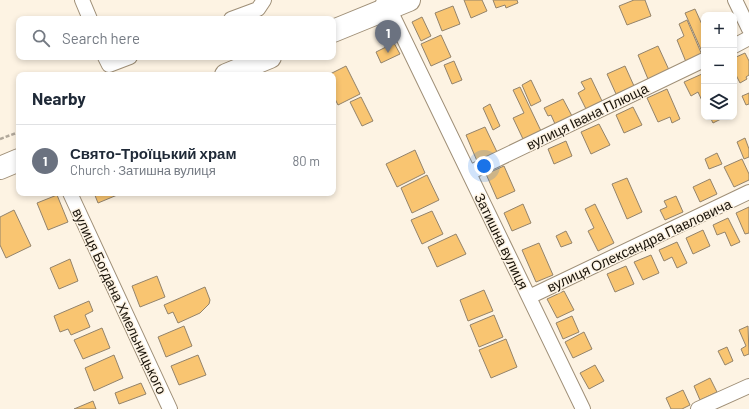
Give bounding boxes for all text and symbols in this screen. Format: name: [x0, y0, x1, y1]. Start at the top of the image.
map controls: [701, 12, 737, 120]
button: +: [701, 12, 737, 48]
search box: [16, 16, 336, 60]
pin: 1: [375, 20, 401, 53]
icon: search: [30, 27, 52, 49]
text: Search here: [62, 29, 140, 47]
button: −: [701, 48, 737, 84]
street label: вулиця Івана Плюща: [523, 79, 651, 153]
button: layers: [701, 84, 737, 120]
text: Nearby: [32, 88, 86, 108]
text: Свято-Троїцький храм: [70, 144, 237, 162]
text: 1: [43, 153, 47, 169]
text: 80 m: [293, 153, 320, 169]
your location: [474, 156, 494, 176]
text: Church · Затишна вулиця: [70, 162, 216, 178]
street label: Затишна вулиця: [471, 190, 533, 292]
street label: вулиця Олександра Павловича: [544, 195, 734, 295]
street label: вулиця Богдана Хмельницького: [69, 205, 171, 397]

